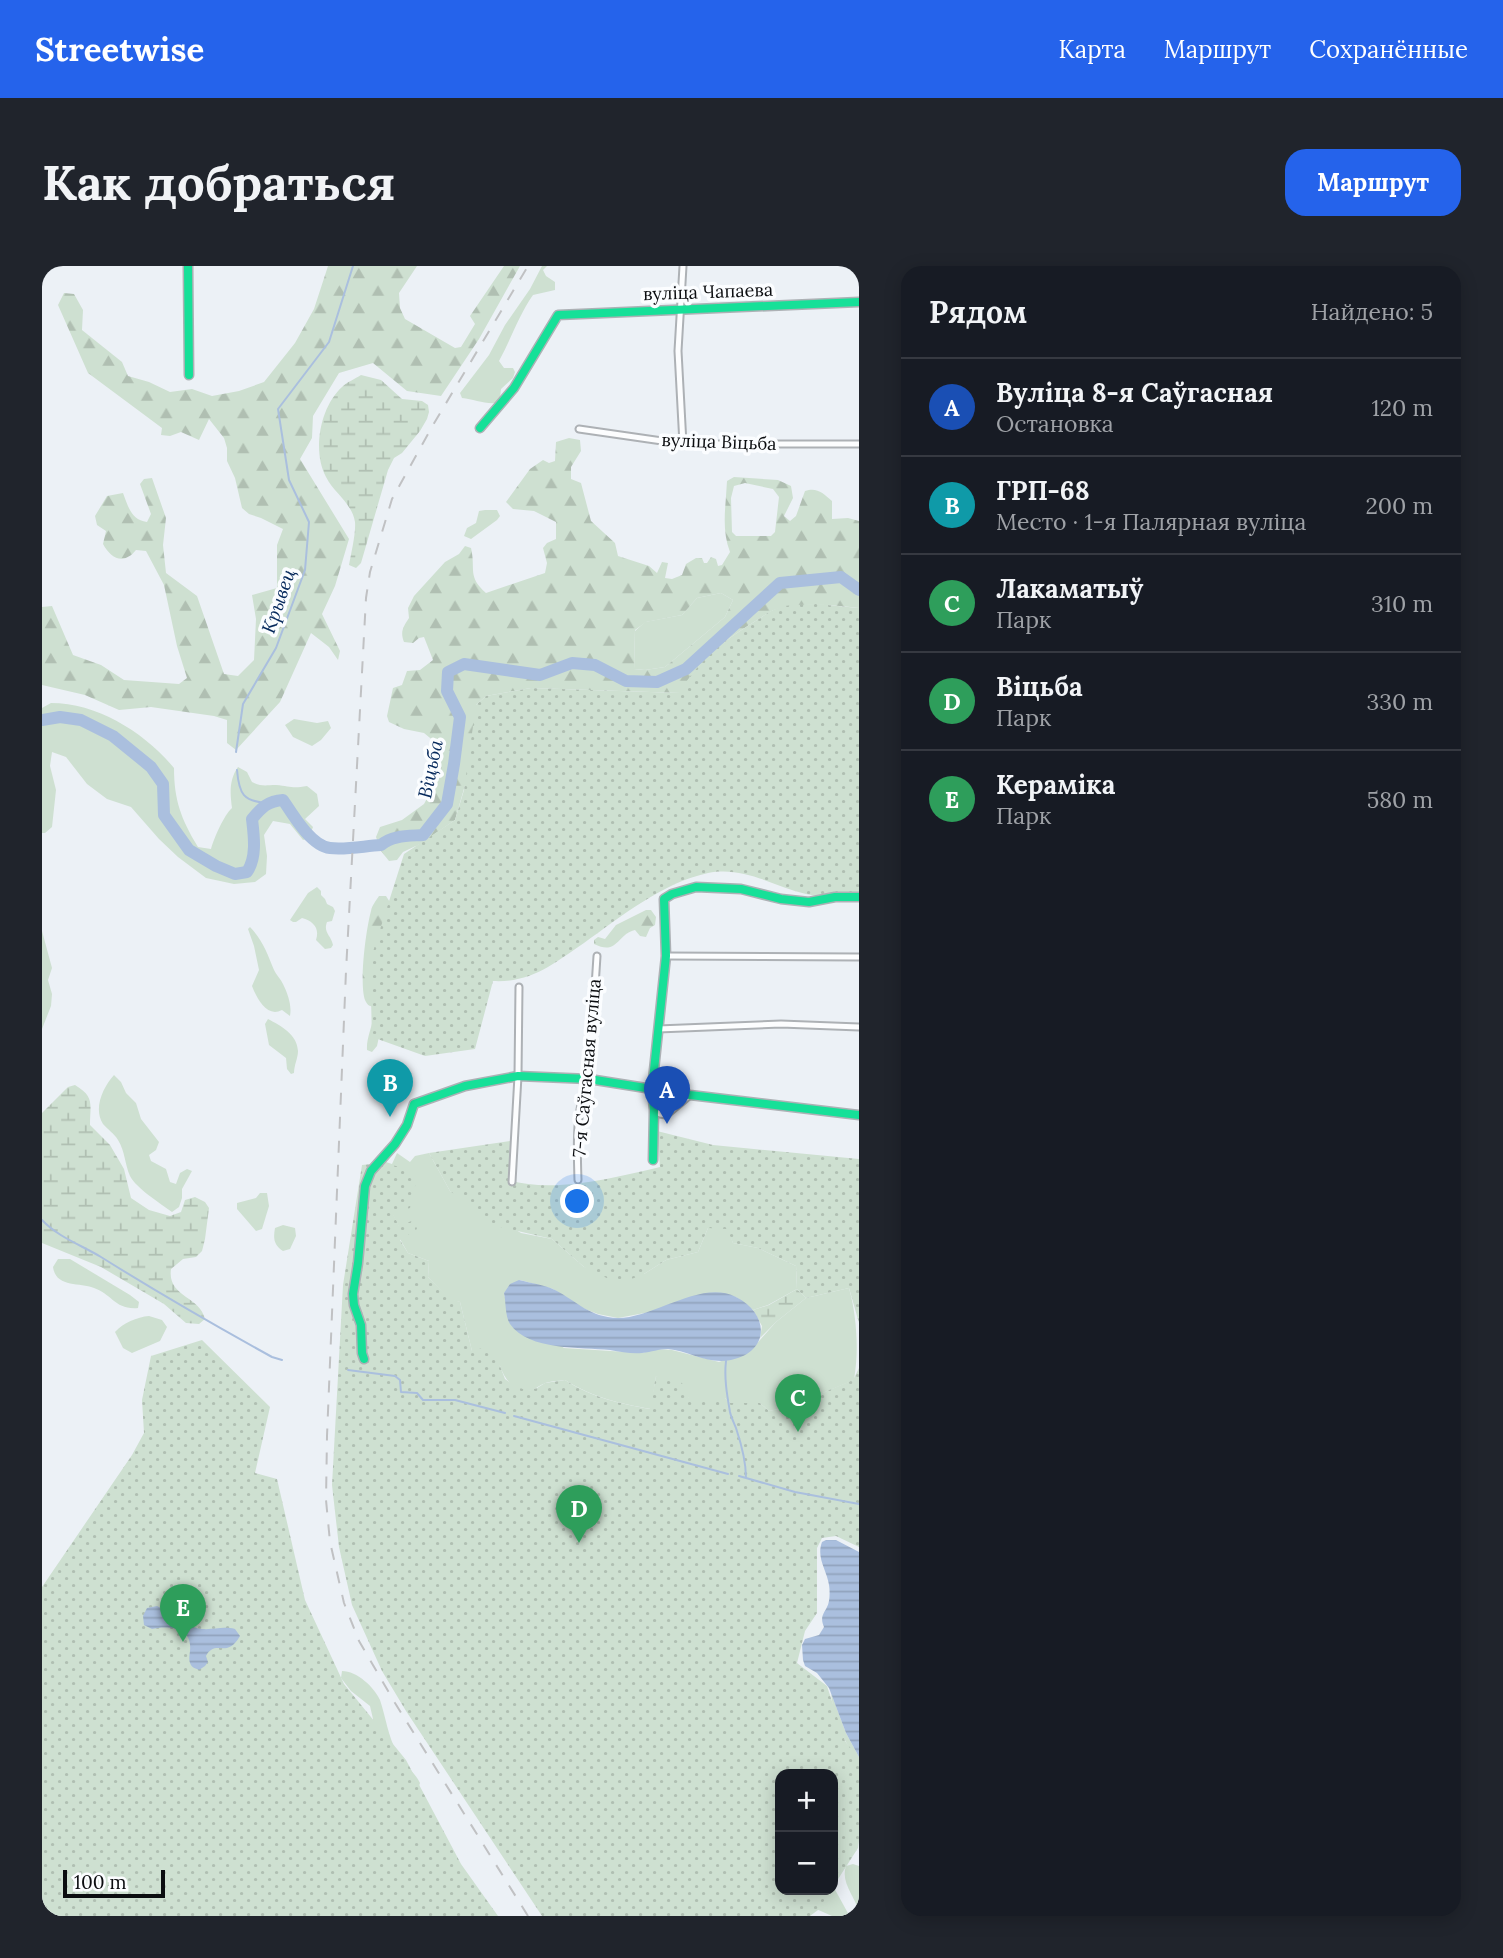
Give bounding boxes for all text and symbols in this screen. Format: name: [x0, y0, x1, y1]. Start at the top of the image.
text: Streetwise: [35, 28, 204, 70]
text: Карта: [1058, 34, 1126, 65]
text: Маршрут: [1164, 34, 1271, 65]
text: Сохранённые: [1309, 34, 1468, 65]
button: Маршрут: [1285, 149, 1461, 216]
text: Как добраться: [42, 151, 396, 213]
street label: вуліца Чапаева: [643, 278, 773, 305]
text: Рядом: [929, 293, 1027, 331]
text: Найдено: 5: [1311, 297, 1433, 326]
text: Вуліца 8-я Саўгасная: [996, 376, 1273, 409]
text: A: [944, 393, 960, 422]
text: 120 m: [1371, 393, 1433, 422]
text: Остановка: [996, 409, 1114, 438]
street label: вуліца Віцьба: [661, 428, 777, 455]
text: ГРП-68: [996, 474, 1090, 507]
text: B: [944, 491, 960, 520]
text: 200 m: [1365, 491, 1433, 520]
text: Место · 1-я Палярная вуліца: [996, 507, 1306, 536]
water label: Крывец: [256, 566, 300, 636]
text: Лакаматыў: [996, 572, 1143, 605]
text: C: [944, 589, 960, 618]
text: 310 m: [1371, 589, 1433, 618]
text: Парк: [996, 605, 1051, 634]
text: Віцьба: [996, 670, 1083, 703]
text: D: [943, 687, 961, 716]
text: 330 m: [1366, 687, 1433, 716]
text: Парк: [996, 703, 1051, 732]
water label: Віцьба: [412, 737, 448, 800]
text: Кераміка: [996, 768, 1115, 801]
text: E: [945, 785, 959, 814]
text: 580 m: [1367, 785, 1433, 814]
text: Парк: [996, 801, 1051, 830]
street label: 7-я Саўгасная вуліца: [567, 978, 606, 1158]
pin: B: [367, 1059, 413, 1117]
pin: A: [644, 1066, 690, 1124]
your location: [560, 1184, 594, 1218]
pin: C: [775, 1374, 821, 1432]
pin: D: [556, 1485, 602, 1543]
pin: E: [160, 1584, 206, 1642]
map controls: [775, 1769, 838, 1895]
button: +: [775, 1769, 838, 1832]
button: −: [775, 1832, 838, 1895]
scale bar: [63, 1867, 164, 1899]
text: 100 m: [74, 1870, 127, 1894]

